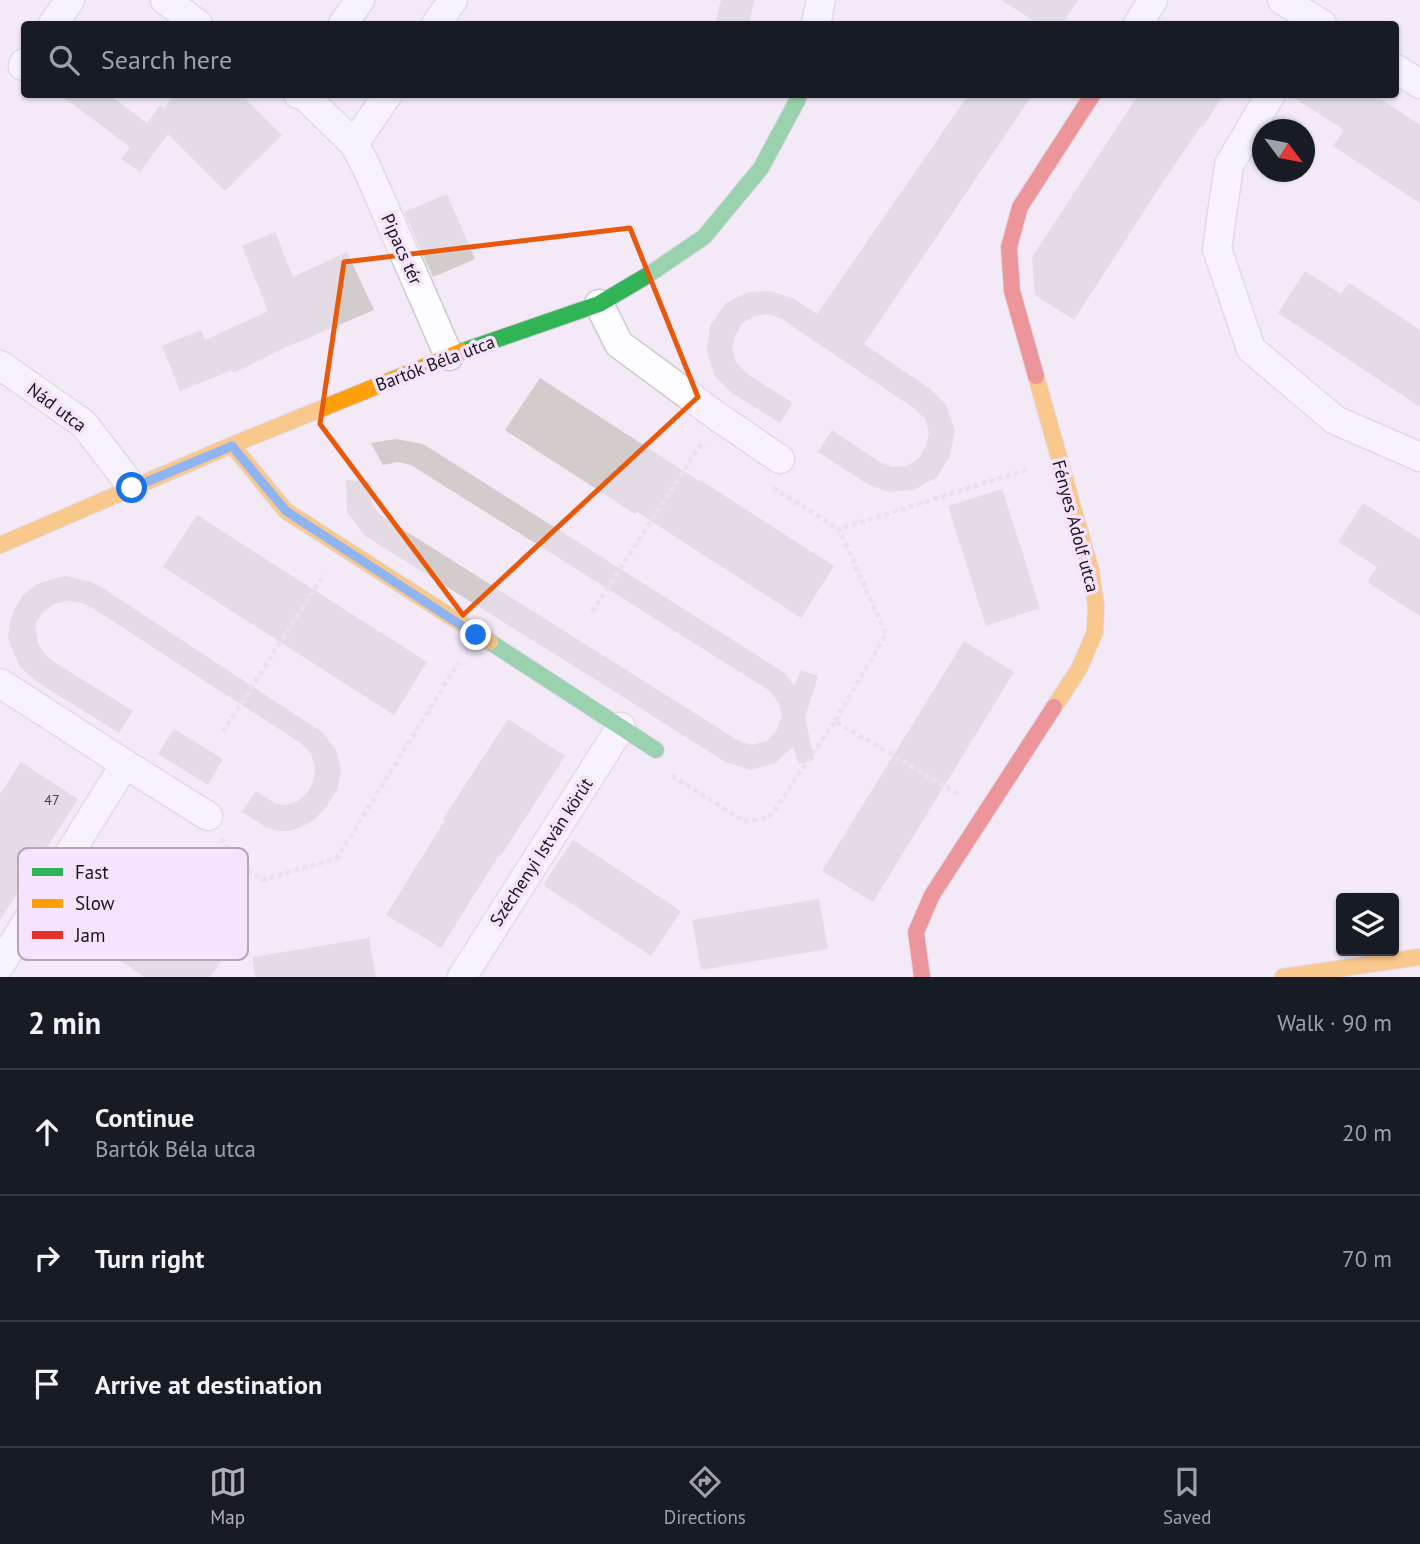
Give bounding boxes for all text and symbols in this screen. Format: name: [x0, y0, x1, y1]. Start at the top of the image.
search box: [21, 21, 1399, 98]
icon: search: [45, 41, 83, 79]
text: Search here: [101, 43, 232, 76]
north arrow: [1252, 119, 1315, 182]
street label: Pipacs tér: [376, 210, 428, 288]
street label: Bartók Béla utca: [372, 330, 498, 396]
street label: Nád utca: [23, 377, 91, 437]
street label: Fényes Adolf utca: [1047, 457, 1105, 595]
route start: [116, 472, 147, 503]
route end: [460, 619, 491, 650]
street label: Széchenyi István körút: [484, 773, 598, 931]
house number: 47: [44, 791, 60, 809]
legend: [18, 848, 248, 960]
text: Fast: [75, 860, 109, 884]
text: Slow: [75, 891, 115, 915]
map controls: [1336, 893, 1399, 956]
button: layers: [1336, 893, 1399, 956]
text: Jam: [74, 923, 105, 947]
text: 2 min: [28, 1003, 101, 1042]
text: Walk · 90 m: [1277, 1008, 1392, 1037]
text: Continue: [95, 1101, 194, 1134]
icon: ahead: [28, 1113, 66, 1151]
text: 20 m: [1342, 1118, 1392, 1147]
text: Bartók Béla utca: [95, 1134, 256, 1163]
icon: right: [28, 1239, 66, 1277]
text: Turn right: [95, 1242, 204, 1275]
text: 70 m: [1342, 1244, 1392, 1273]
icon: arrive: [28, 1365, 66, 1403]
text: Arrive at destination: [95, 1368, 322, 1401]
tab: Map: [209, 1463, 247, 1529]
tab: Directions: [664, 1463, 746, 1529]
tab: Saved: [1163, 1463, 1211, 1529]

